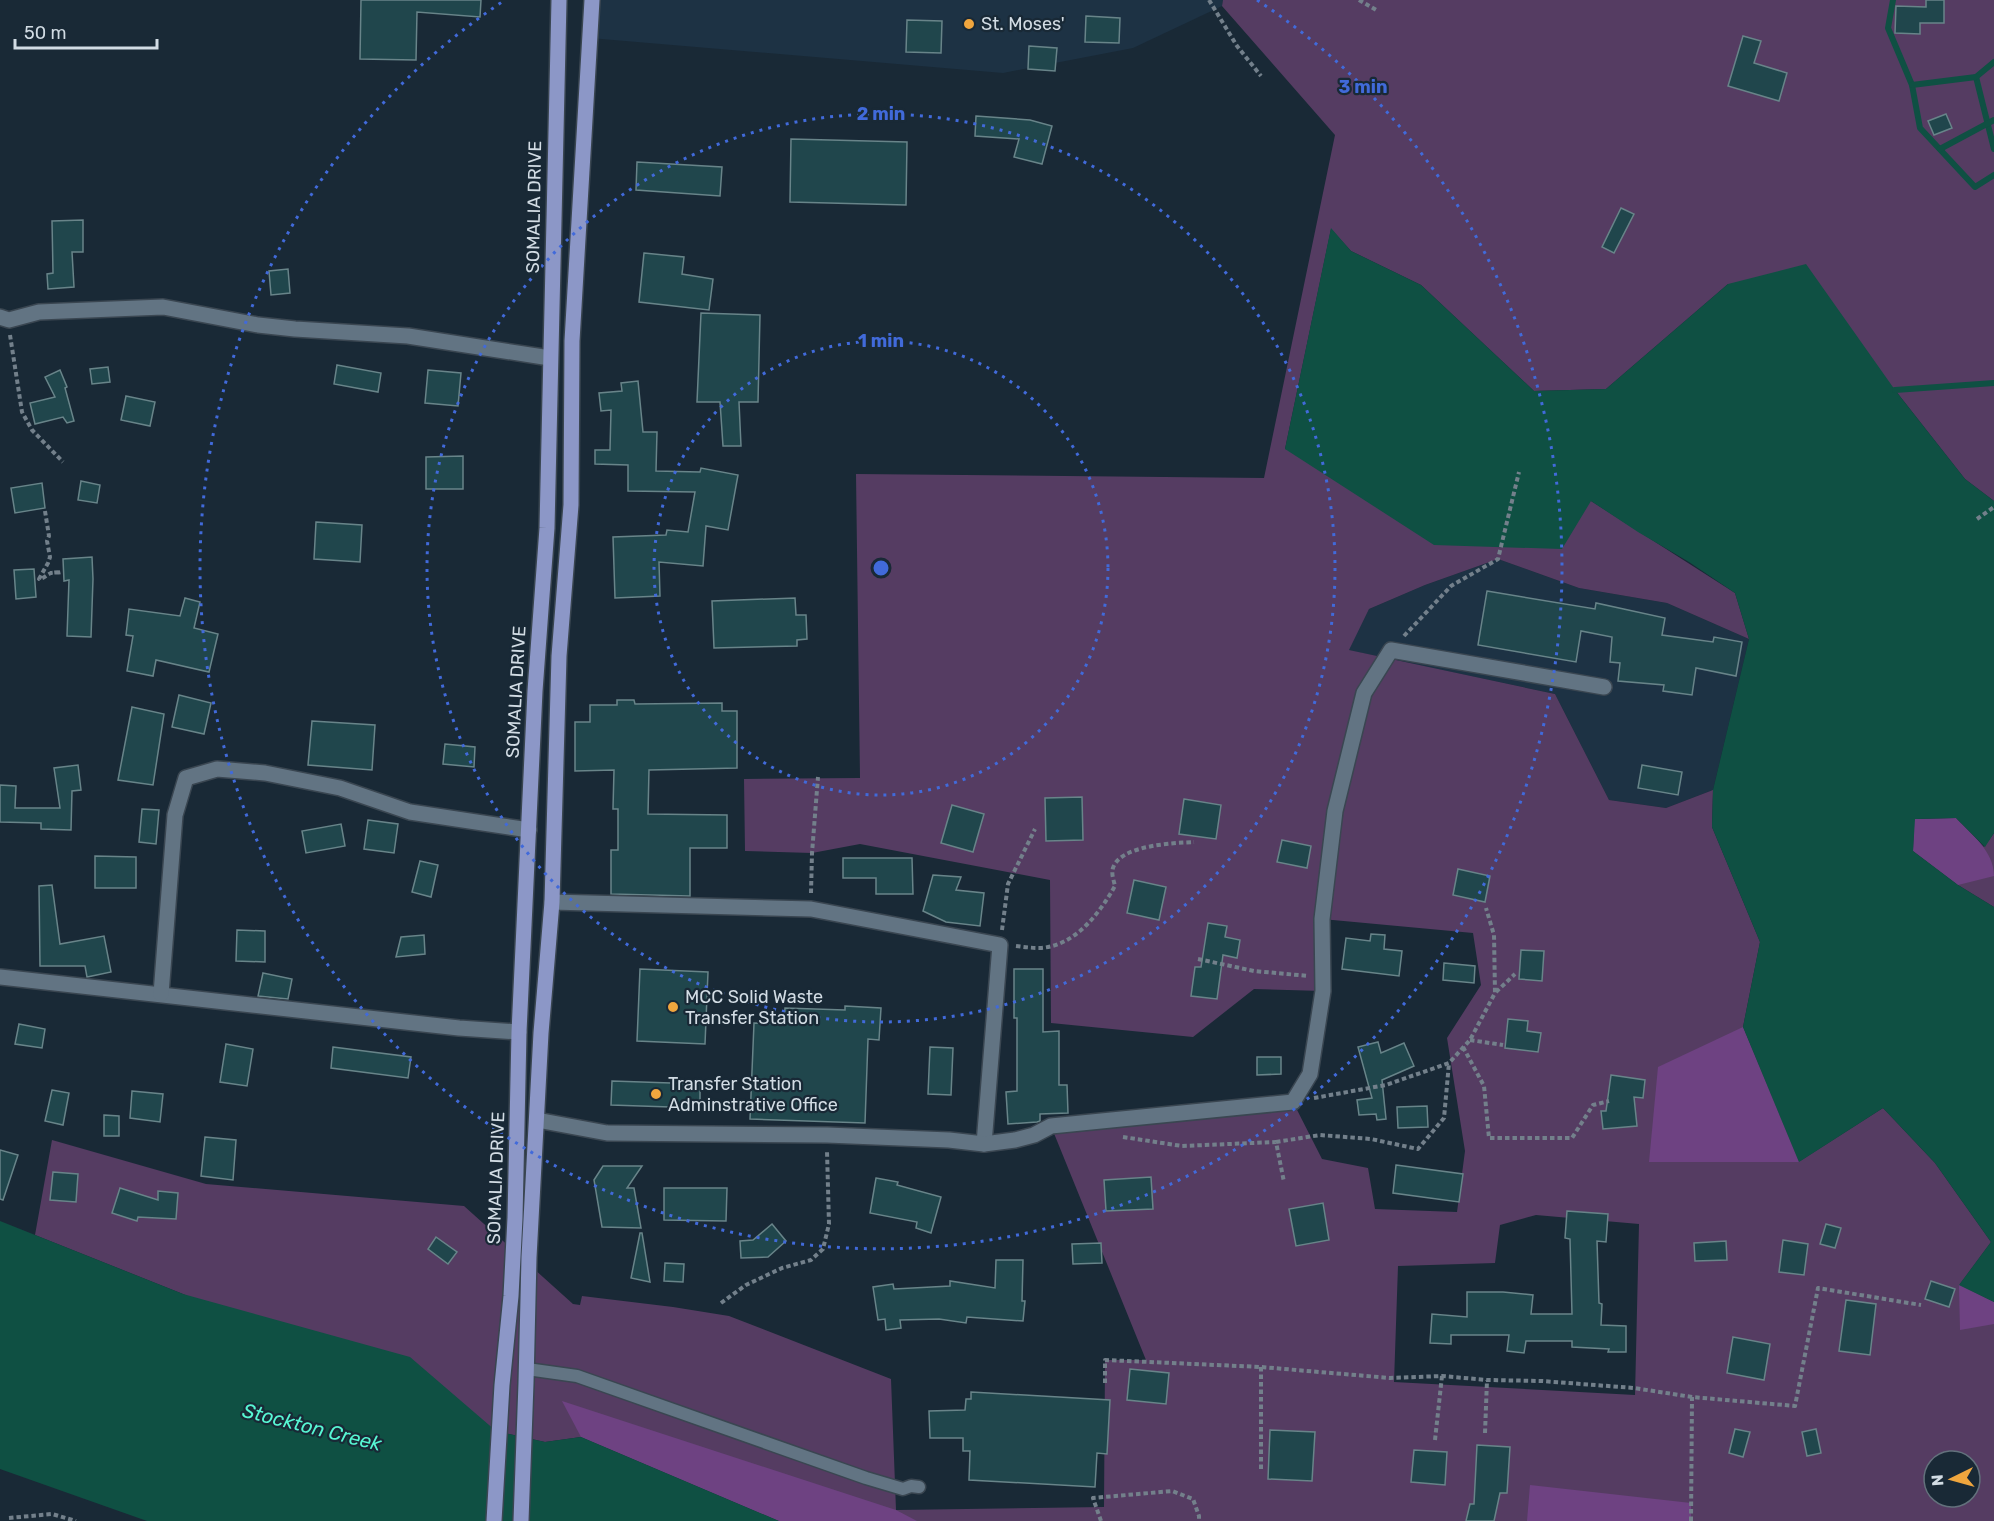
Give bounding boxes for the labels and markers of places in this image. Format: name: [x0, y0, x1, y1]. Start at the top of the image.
place label: St. Moses': [981, 13, 1065, 35]
marker: St. Moses': [962, 17, 976, 31]
centre of rings: [871, 558, 891, 578]
place label: MCC Solid Waste Transfer Station: [685, 986, 823, 1029]
marker: MCC Solid Waste Transfer Station: [666, 1000, 680, 1014]
place label: Transfer Station Adminstrative Office: [668, 1073, 838, 1116]
marker: Transfer Station Adminstrative Office: [649, 1087, 663, 1101]

